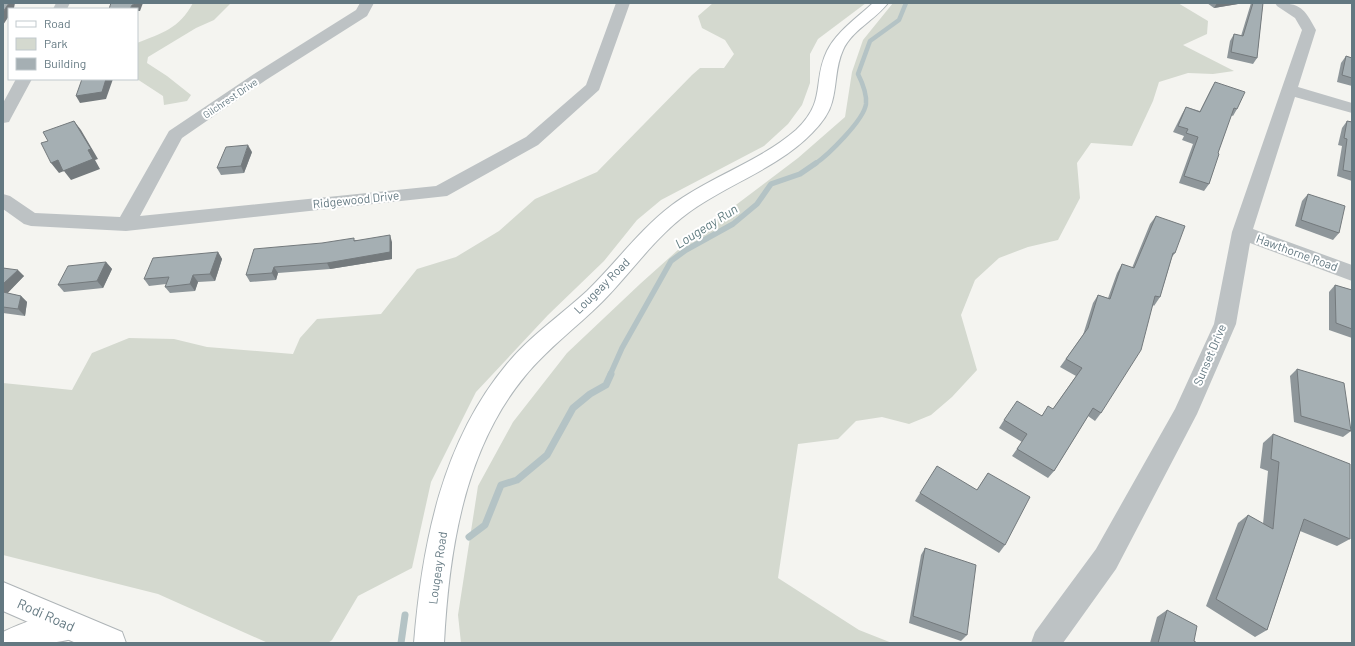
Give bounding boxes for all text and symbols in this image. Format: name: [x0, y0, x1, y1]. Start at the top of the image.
legend: [8, 8, 138, 80]
text: Road: [44, 16, 71, 30]
text: Park: [44, 36, 68, 50]
text: Building: [44, 56, 86, 70]
street label: Gilchrest Drive: [200, 75, 260, 121]
street label: Ridgewood Drive: [312, 188, 400, 211]
water label: Lougeay Run: [672, 200, 740, 252]
street label: Hawthorne Road: [1255, 231, 1340, 273]
street label: Lougeay Road: [571, 255, 632, 316]
street label: Sunset Drive: [1190, 322, 1228, 387]
street label: Lougeay Road: [425, 531, 449, 605]
street label: Rodi Road: [15, 594, 78, 635]

